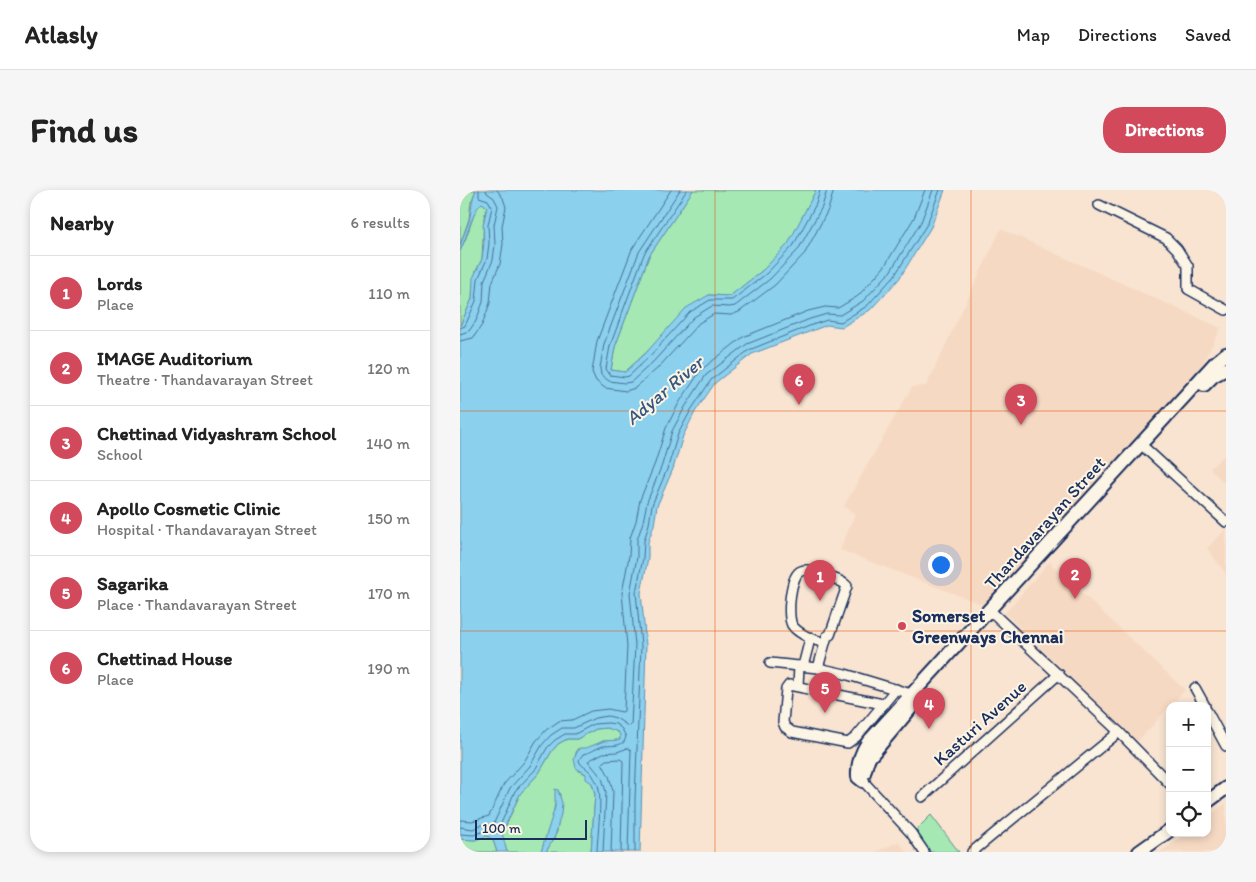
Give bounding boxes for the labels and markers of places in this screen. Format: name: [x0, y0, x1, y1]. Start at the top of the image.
pin: 6: [783, 364, 815, 405]
pin: 3: [1005, 384, 1037, 425]
pin: 2: [1059, 558, 1091, 599]
pin: 1: [804, 560, 836, 601]
place label: Somerset Greenways Chennai: [912, 605, 1063, 648]
marker: Somerset Greenways Chennai: [896, 620, 908, 632]
pin: 5: [809, 672, 841, 713]
pin: 4: [913, 688, 945, 729]

